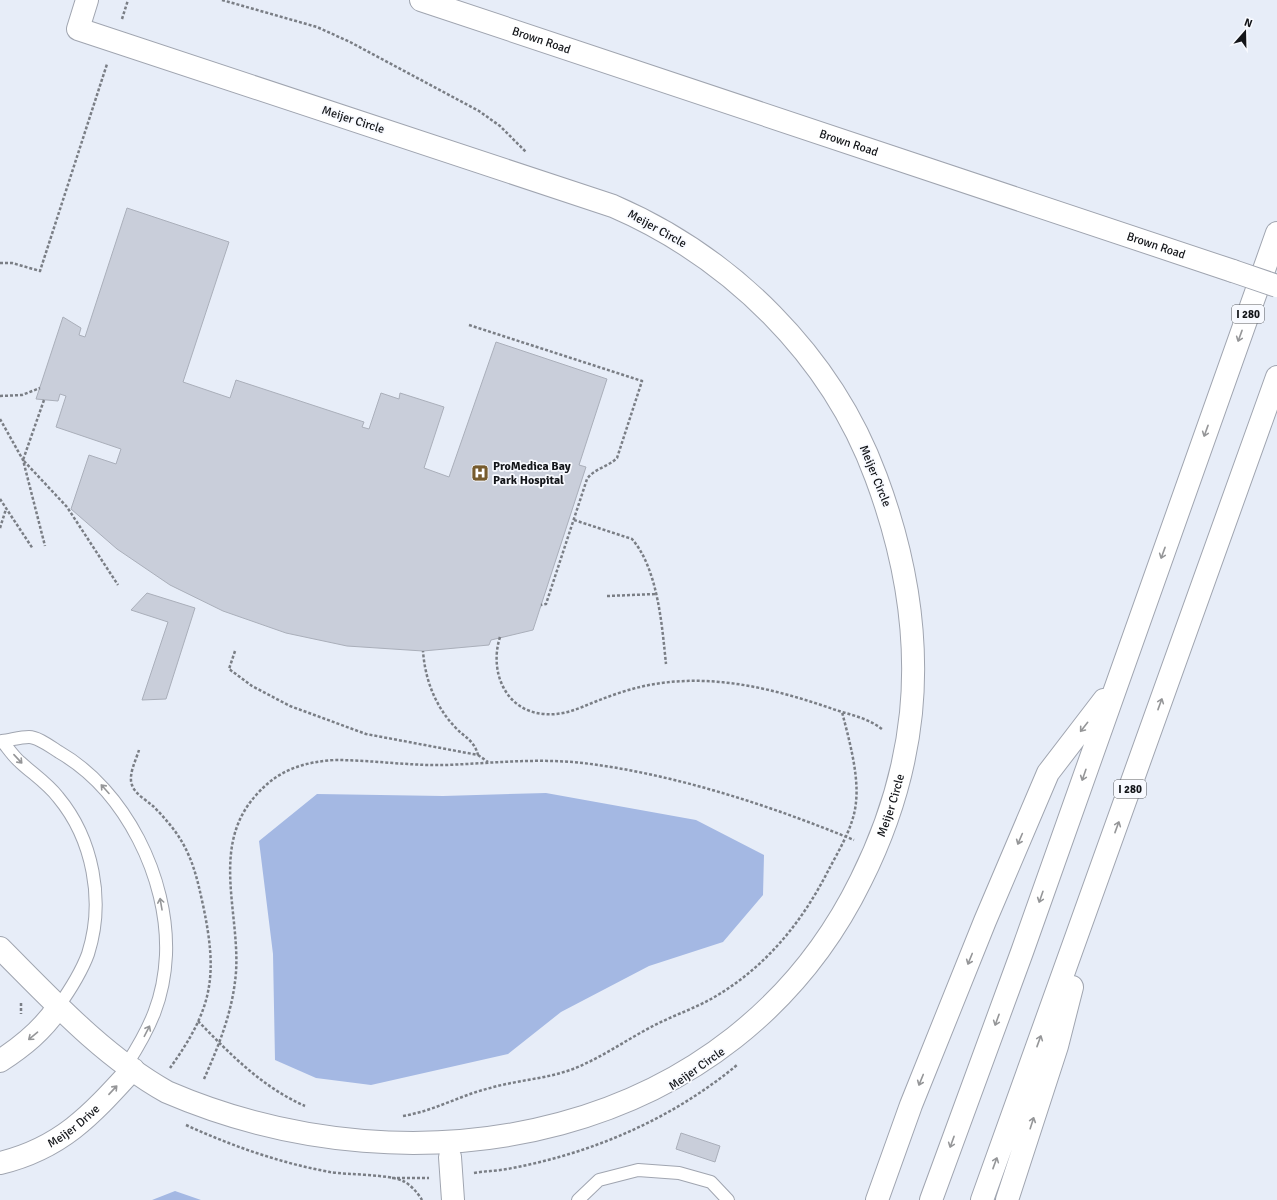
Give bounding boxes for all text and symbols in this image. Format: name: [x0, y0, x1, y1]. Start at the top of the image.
north arrow: [1225, 12, 1265, 52]
text: N: [1242, 16, 1254, 30]
street label: Brown Road: [510, 23, 573, 57]
street label: Meijer Circle: [320, 103, 386, 137]
street label: Brown Road: [817, 126, 880, 160]
street label: Meijer Circle: [625, 207, 689, 251]
street label: Brown Road: [1125, 229, 1187, 262]
road number: I 280: [1232, 305, 1264, 323]
one-way arrow: [1236, 329, 1243, 342]
one-way arrow: [1202, 424, 1210, 436]
street label: Meijer Circle: [856, 443, 894, 509]
place label: ProMedica Bay Park Hospital: [493, 459, 571, 488]
hospital icon: ProMedica Bay Park Hospital: [470, 463, 490, 483]
one-way arrow: [1159, 547, 1166, 560]
one-way arrow: [1157, 699, 1165, 711]
one-way arrow: [1079, 722, 1088, 733]
one-way arrow: [13, 754, 22, 764]
one-way arrow: [1080, 768, 1088, 780]
street label: Meijer Circle: [873, 772, 908, 839]
road number: I 280: [1114, 780, 1146, 798]
one-way arrow: [100, 784, 110, 794]
one-way arrow: [1113, 821, 1121, 833]
one-way arrow: [1016, 833, 1023, 845]
one-way arrow: [1037, 891, 1045, 903]
one-way arrow: [157, 898, 165, 911]
one-way arrow: [966, 953, 973, 965]
one-way arrow: [993, 1013, 1000, 1026]
one-way arrow: [144, 1025, 151, 1037]
one-way arrow: [28, 1032, 38, 1041]
one-way arrow: [1036, 1036, 1044, 1048]
street label: Meijer Circle: [666, 1044, 728, 1094]
one-way arrow: [917, 1073, 925, 1085]
one-way arrow: [108, 1086, 117, 1096]
street label: Meijer Drive: [45, 1101, 103, 1151]
one-way arrow: [1029, 1117, 1036, 1130]
one-way arrow: [948, 1135, 956, 1147]
one-way arrow: [992, 1157, 999, 1170]

